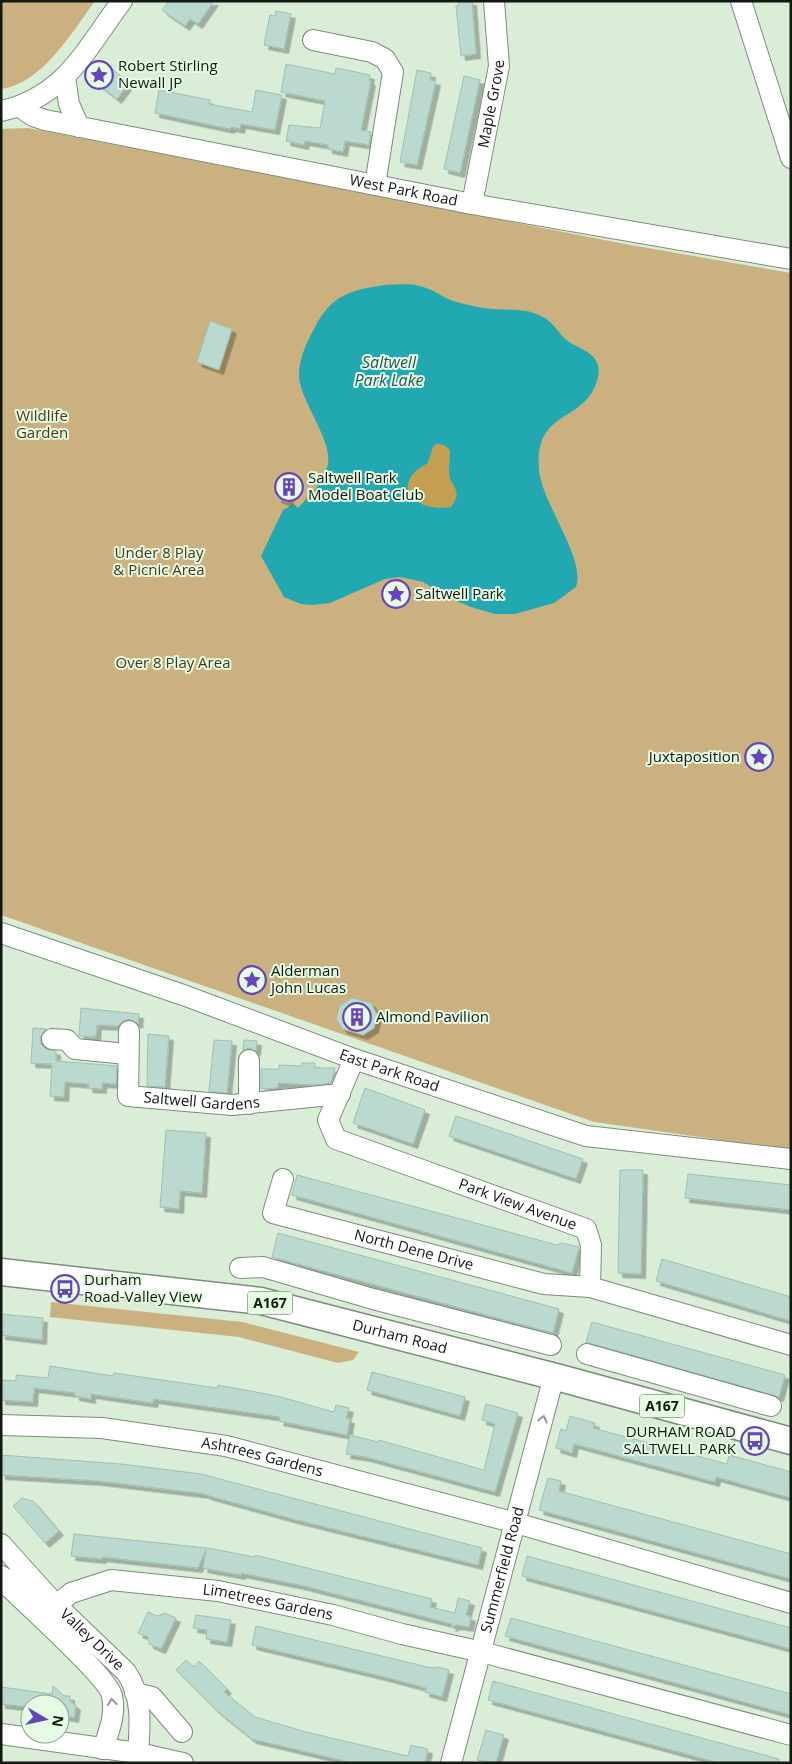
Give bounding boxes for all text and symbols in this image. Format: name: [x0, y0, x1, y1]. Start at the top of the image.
place label: Robert Stirling Newall JP: [118, 55, 218, 92]
street label: Maple Grove: [472, 59, 508, 149]
place icon: Robert Stirling Newall JP: [84, 60, 114, 90]
street label: West Park Road: [348, 169, 460, 210]
water label: Saltwell Park Lake: [355, 351, 423, 391]
park label: Wildlife Garden: [16, 405, 68, 442]
place label: Saltwell Park Model Boat Club: [308, 467, 424, 504]
building icon: Saltwell Park Model Boat Club: [274, 472, 304, 502]
park label: Under 8 Play & Picnic Area: [113, 542, 205, 579]
place icon: Saltwell Park: [381, 579, 411, 609]
place label: Saltwell Park: [415, 583, 504, 603]
park label: Over 8 Play Area: [115, 652, 231, 672]
place icon: Juxtaposition: [744, 742, 774, 772]
place label: Juxtaposition: [647, 746, 740, 766]
place label: Alderman John Lucas: [269, 960, 346, 997]
place icon: Alderman John Lucas: [237, 965, 267, 995]
building icon: Almond Pavilion: [342, 1002, 372, 1032]
place label: Almond Pavilion: [376, 1006, 489, 1026]
street label: East Park Road: [337, 1043, 442, 1096]
street label: Saltwell Gardens: [143, 1086, 261, 1114]
street label: Park View Avenue: [456, 1173, 580, 1234]
street label: North Dene Drive: [352, 1224, 476, 1274]
place label: Durham Road-Valley View: [84, 1269, 202, 1306]
bus stop icon: Durham Road-Valley View: [50, 1274, 80, 1304]
road number: A167: [248, 1292, 292, 1315]
street label: Durham Road: [350, 1314, 450, 1358]
road number: A167: [640, 1394, 684, 1418]
one-way arrow: [537, 1415, 548, 1424]
place label: DURHAM ROAD SALTWELL PARK: [624, 1421, 737, 1458]
bus stop icon: DURHAM ROAD SALTWELL PARK: [740, 1426, 770, 1456]
street label: Ashtrees Gardens: [200, 1432, 325, 1480]
street label: Summerfield Road: [475, 1504, 528, 1635]
street label: Limetrees Gardens: [202, 1578, 335, 1624]
street label: Valley Drive: [56, 1603, 129, 1674]
north arrow: [20, 1694, 70, 1744]
one-way arrow: [107, 1697, 118, 1705]
text: N: [48, 1714, 69, 1728]

